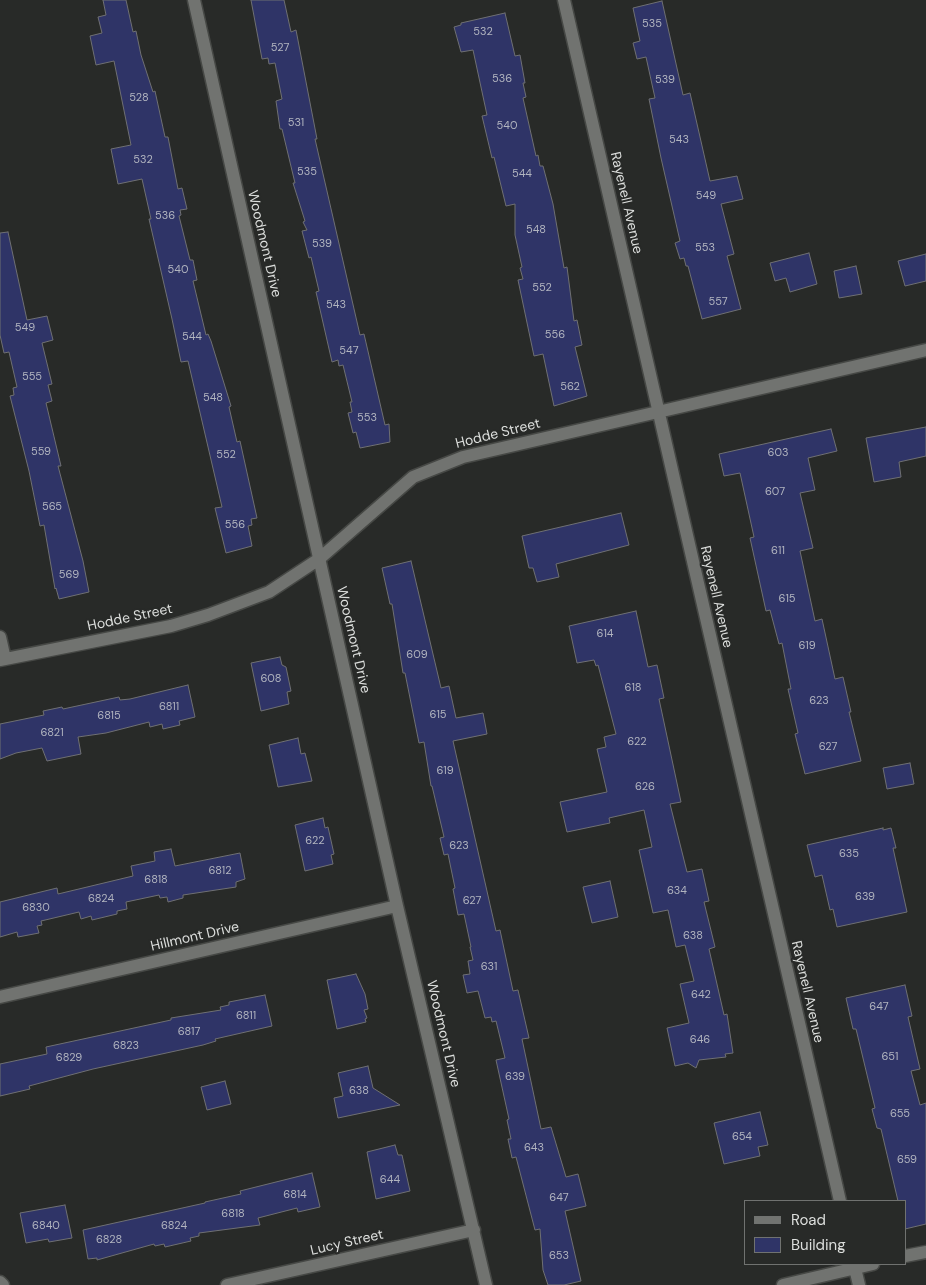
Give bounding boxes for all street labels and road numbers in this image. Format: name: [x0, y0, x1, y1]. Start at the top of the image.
street label: Rayenell Avenue: [606, 150, 646, 256]
street label: Woodmont Drive: [244, 189, 284, 299]
street label: Hodde Street: [454, 415, 542, 453]
street label: Rayenell Avenue: [696, 544, 736, 650]
street label: Woodmont Drive: [333, 585, 373, 695]
street label: Hodde Street: [86, 601, 174, 635]
street label: Hillmont Drive: [149, 919, 241, 955]
street label: Rayenell Avenue: [787, 939, 827, 1045]
street label: Woodmont Drive: [423, 979, 463, 1089]
street label: Lucy Street: [309, 1226, 385, 1260]

